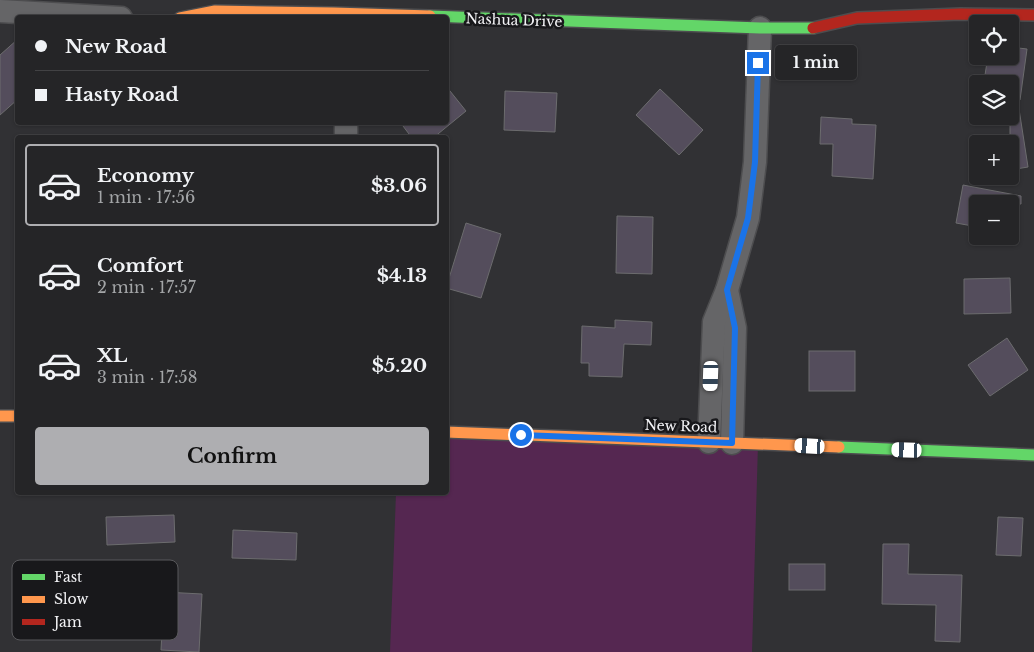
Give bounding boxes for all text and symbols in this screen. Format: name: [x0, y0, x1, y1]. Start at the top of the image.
street label: Nashua Drive: [465, 9, 563, 31]
map controls: [969, 15, 1019, 245]
button: locate: [969, 15, 1019, 65]
text: New Road: [65, 35, 167, 58]
callout: 1 min: [776, 46, 858, 80]
route end: [747, 52, 769, 74]
text: 1 min: [793, 52, 839, 72]
button: layers: [969, 75, 1019, 125]
text: Hasty Road: [65, 83, 179, 106]
button: +: [969, 135, 1019, 185]
icon: car: [37, 163, 82, 208]
text: Economy: [97, 164, 194, 187]
text: $3.06: [371, 174, 427, 197]
text: 1 min · 17:56: [97, 187, 195, 207]
button: −: [969, 195, 1019, 245]
icon: car: [37, 253, 82, 298]
text: Comfort: [97, 254, 184, 277]
text: $4.13: [377, 264, 427, 287]
text: 2 min · 17:57: [97, 277, 196, 297]
icon: car: [37, 343, 82, 388]
text: XL: [97, 344, 127, 367]
text: $5.20: [372, 354, 427, 377]
car: [702, 361, 719, 391]
text: 3 min · 17:58: [97, 367, 197, 387]
street label: New Road: [644, 416, 718, 436]
route start: [510, 424, 532, 446]
button: Confirm: [35, 427, 429, 485]
car: [794, 438, 825, 454]
car: [891, 442, 922, 458]
legend: [12, 560, 178, 640]
text: Fast: [54, 568, 83, 586]
text: Slow: [54, 590, 88, 608]
text: Jam: [52, 613, 82, 631]

